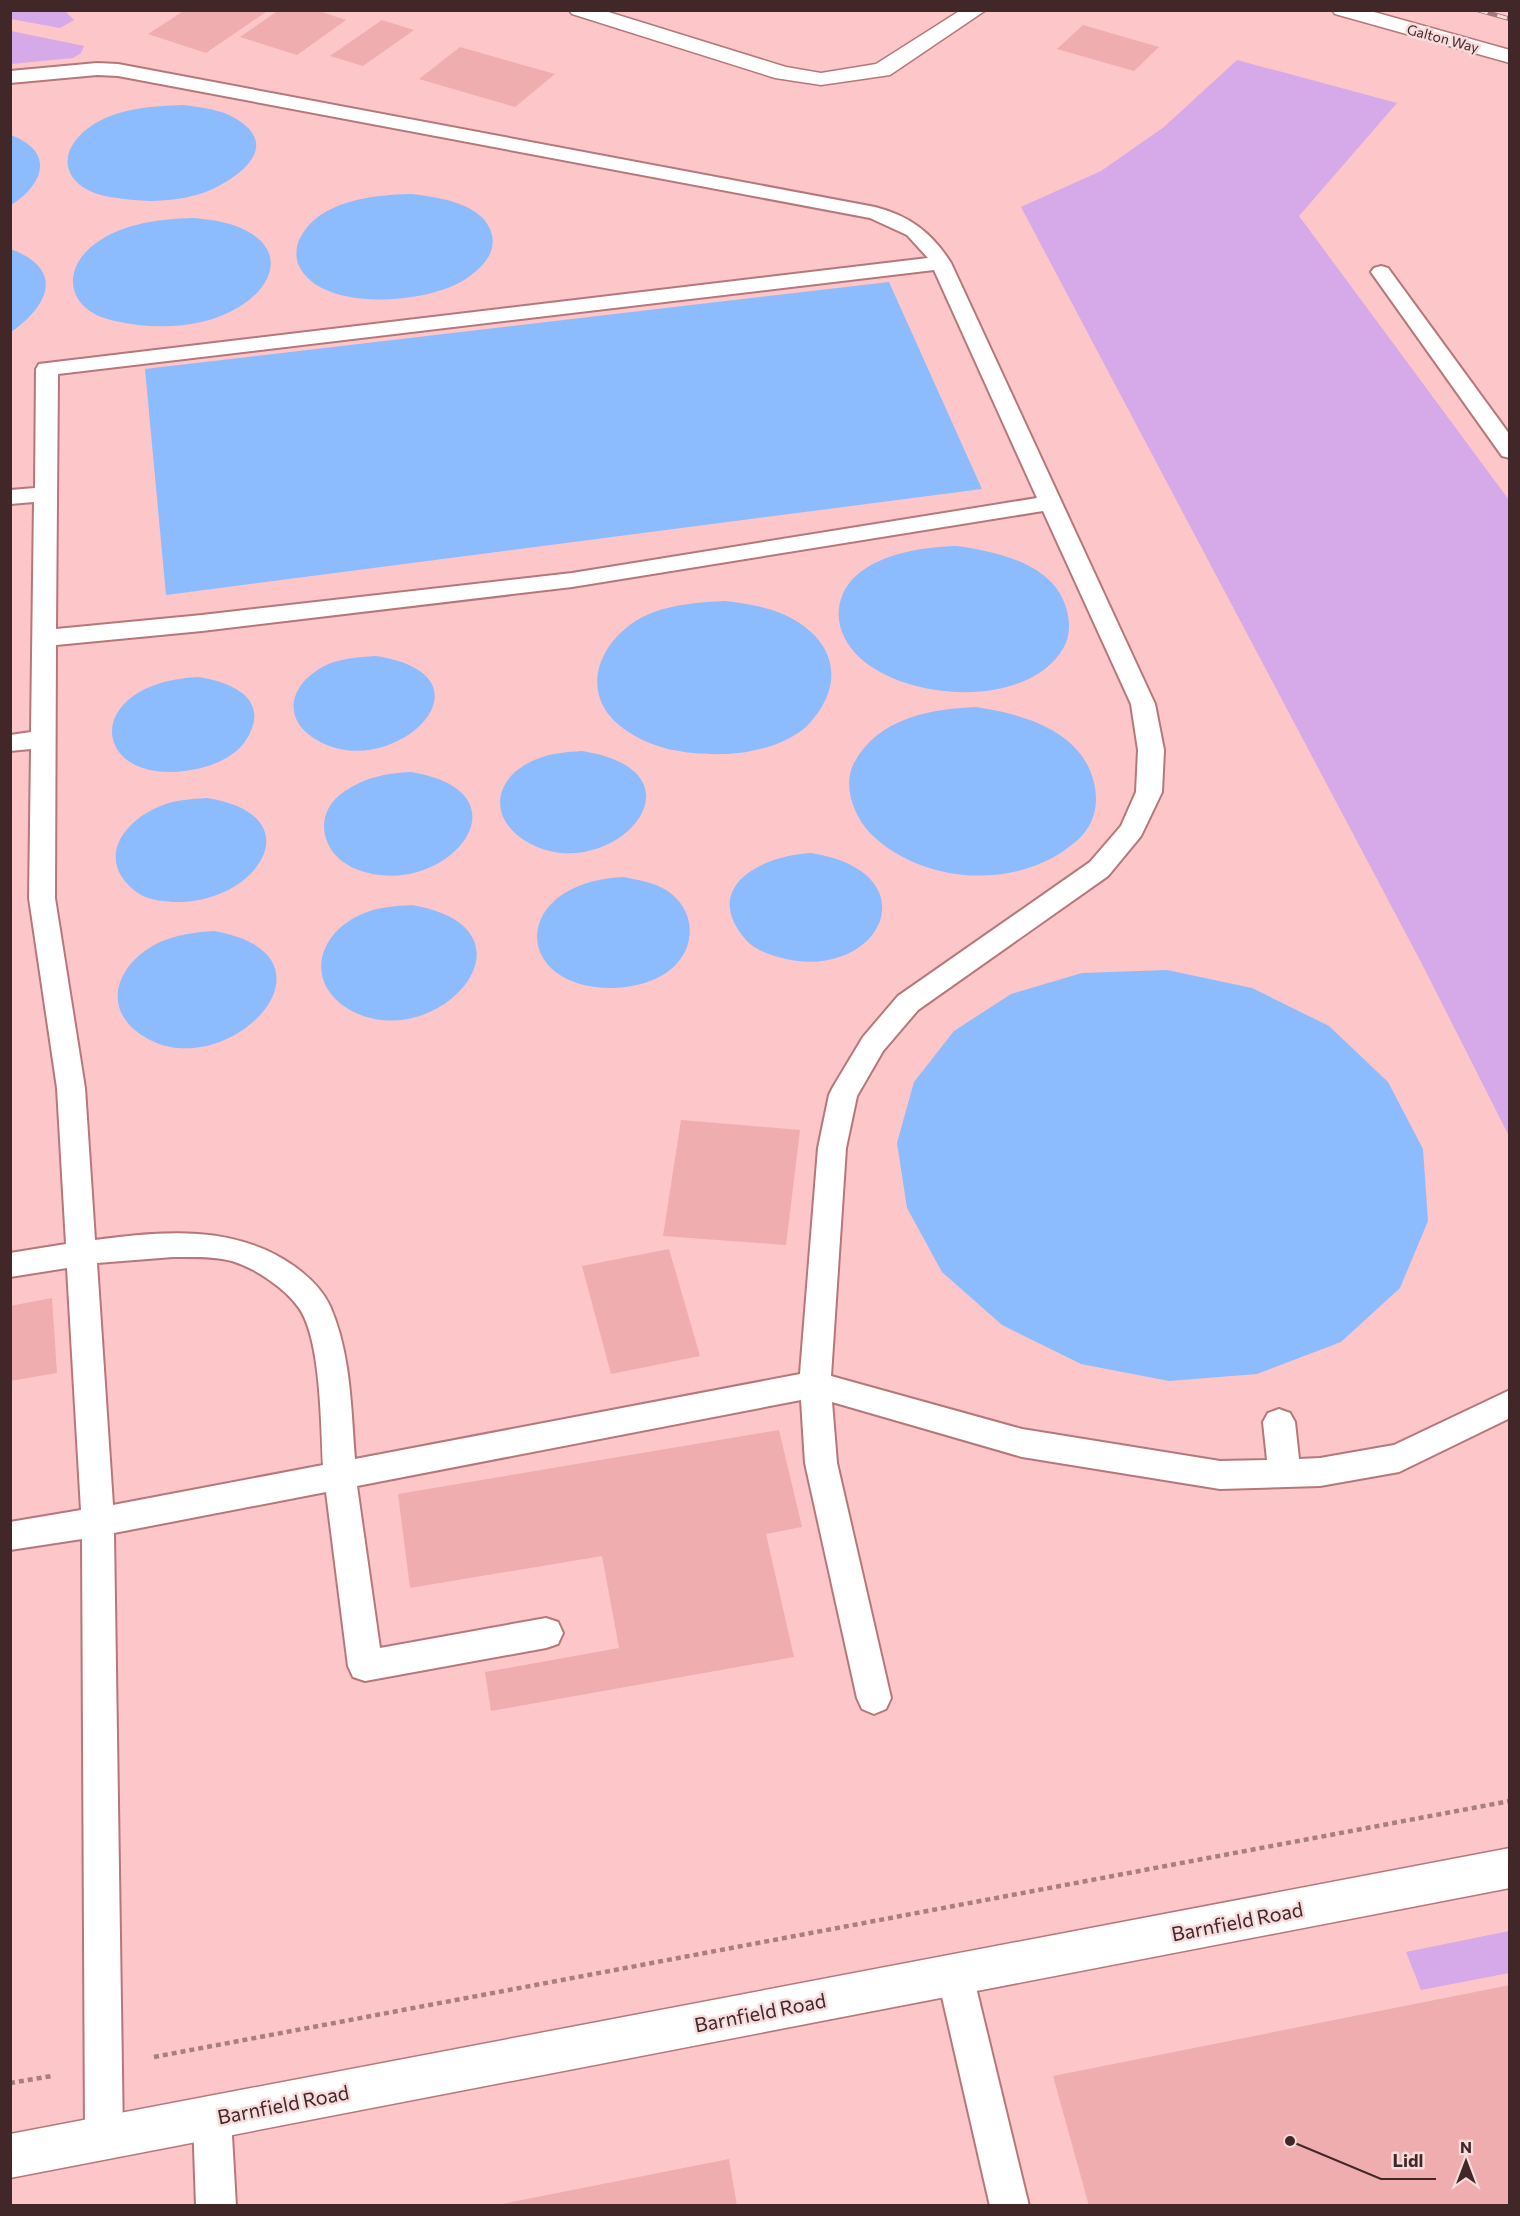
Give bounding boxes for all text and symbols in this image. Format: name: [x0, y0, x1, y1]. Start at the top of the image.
street label: Galton Way: [1405, 20, 1481, 56]
street label: Barnfield Road: [1169, 1896, 1305, 1946]
street label: Barnfield Road: [692, 1987, 828, 2037]
street label: Barnfield Road: [215, 2079, 351, 2129]
north arrow: [1436, 2132, 1496, 2192]
text: N: [1460, 2137, 1472, 2156]
callout: Lidl: [1381, 2143, 1436, 2179]
text: Lidl: [1393, 2149, 1423, 2171]

